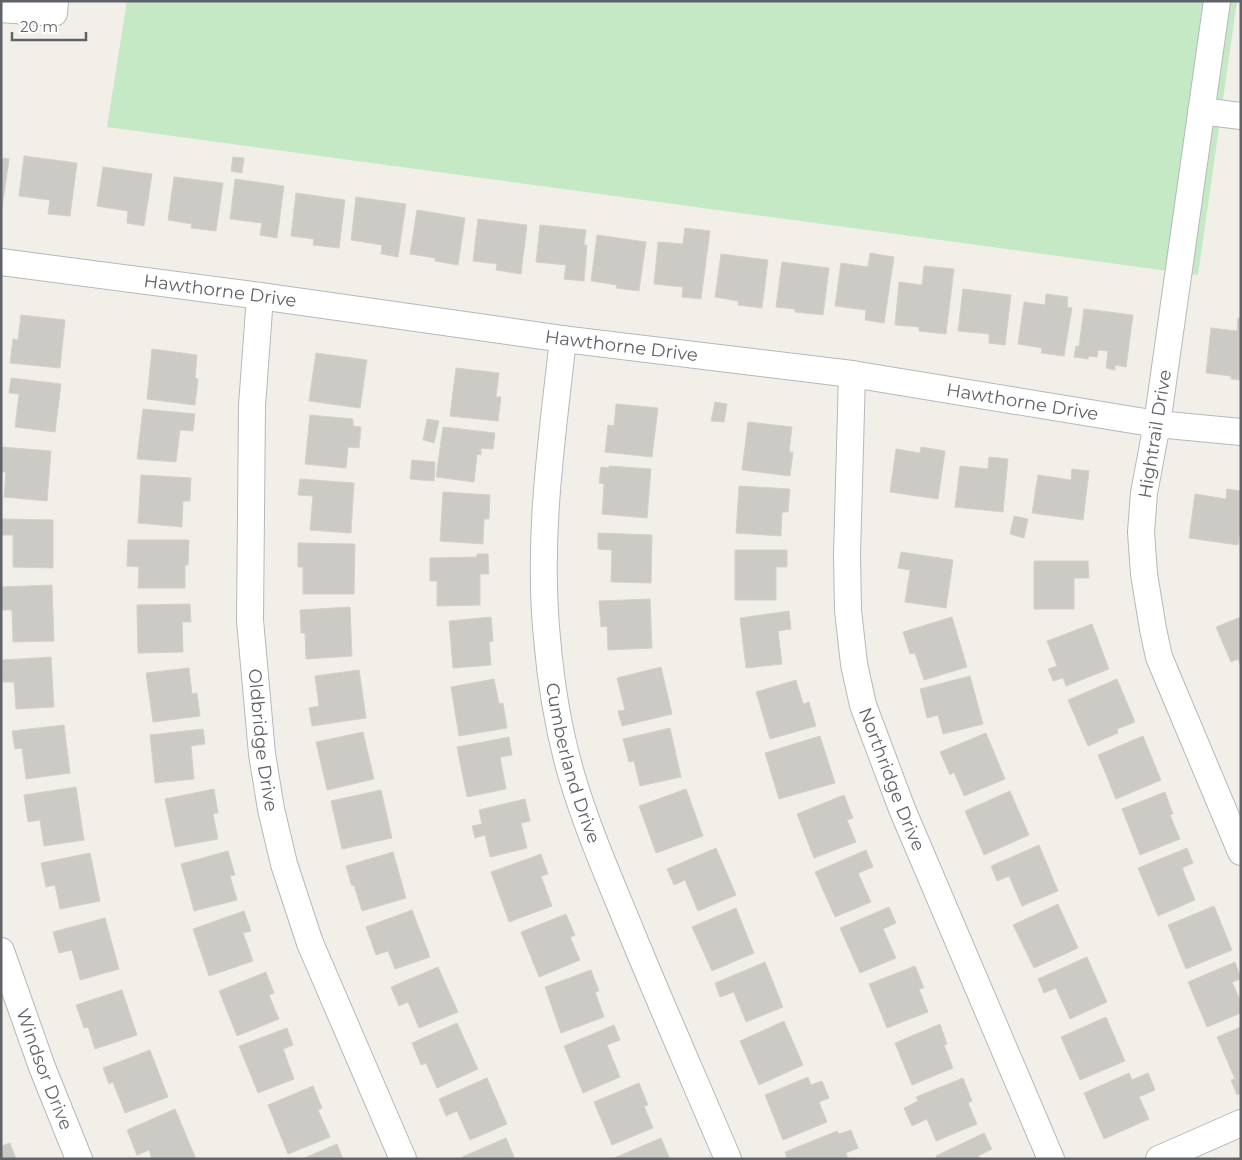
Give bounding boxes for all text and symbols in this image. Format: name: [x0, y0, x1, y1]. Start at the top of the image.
scale bar: [12, 10, 86, 42]
text: 20 m: [20, 17, 58, 36]
street label: Hawthorne Drive: [142, 270, 298, 312]
street label: Hawthorne Drive: [543, 326, 699, 366]
street label: Hightrail Drive: [1134, 368, 1176, 500]
street label: Hawthorne Drive: [945, 379, 1100, 425]
street label: Oldbridge Drive: [243, 668, 282, 813]
street label: Cumberland Drive: [541, 681, 605, 847]
street label: Northridge Drive: [854, 704, 930, 854]
street label: Windsor Drive: [11, 1006, 77, 1133]

